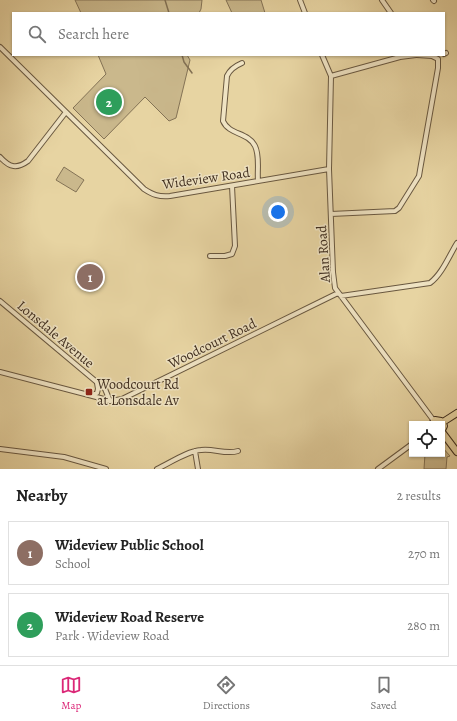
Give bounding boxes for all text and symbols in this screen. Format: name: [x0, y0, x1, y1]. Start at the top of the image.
search box: [12, 12, 445, 56]
icon: search: [26, 23, 48, 45]
text: Search here: [58, 24, 129, 44]
pin: 2: [96, 87, 122, 117]
street label: Wideview Road: [160, 163, 252, 194]
your location: [268, 202, 288, 222]
street label: Alan Road: [312, 224, 335, 284]
pin: 1: [77, 262, 103, 292]
street label: Lonsdale Avenue: [13, 296, 98, 372]
street label: Woodcourt Road: [164, 314, 260, 373]
place label: Woodcourt Rd at Lonsdale Av: [96, 375, 180, 410]
marker: Woodcourt Rd at Lonsdale Av: [84, 387, 94, 397]
map controls: [409, 421, 445, 457]
button: locate: [409, 421, 445, 457]
text: Nearby: [16, 484, 67, 507]
text: 2 results: [397, 487, 441, 504]
text: Wideview Public School: [55, 535, 204, 555]
text: 1: [28, 545, 32, 562]
text: 270 m: [408, 545, 440, 562]
text: School: [55, 555, 90, 572]
text: Wideview Road Reserve: [55, 607, 204, 627]
text: 2: [27, 617, 33, 634]
text: 280 m: [407, 617, 440, 634]
text: Park · Wideview Road: [55, 627, 169, 644]
tab: Map: [60, 674, 82, 713]
tab: Directions: [203, 674, 250, 713]
tab: Saved: [371, 674, 397, 713]

